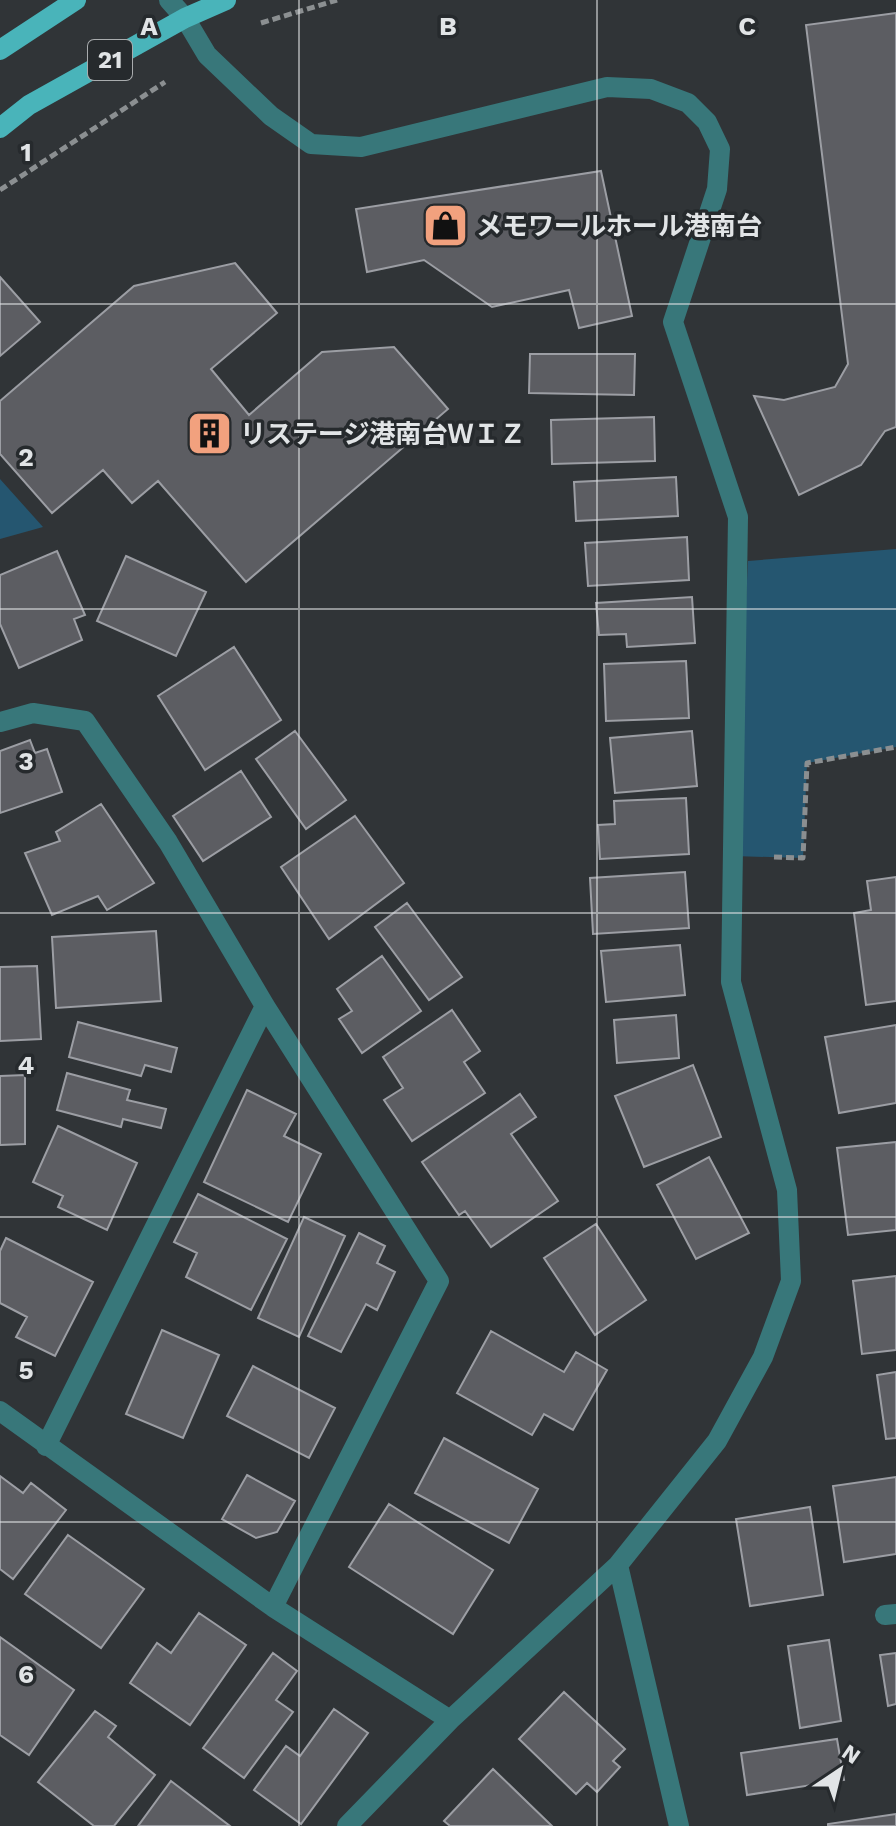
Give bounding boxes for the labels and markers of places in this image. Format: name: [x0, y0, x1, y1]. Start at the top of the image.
shop icon: メモワールホール港南台: [421, 202, 469, 250]
place label: メモワールホール港南台: [476, 211, 762, 241]
building icon: リステージ港南台ＷＩＺ: [185, 410, 233, 458]
place label: リステージ港南台ＷＩＺ: [240, 419, 525, 449]

